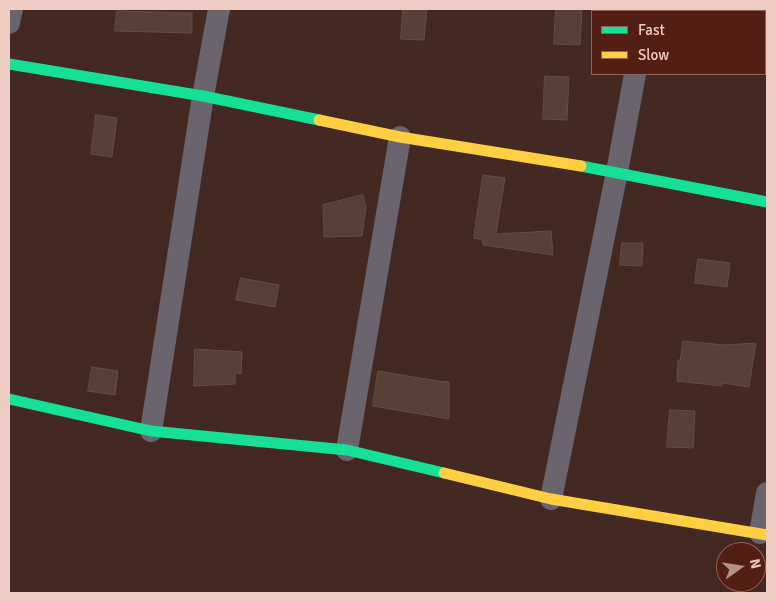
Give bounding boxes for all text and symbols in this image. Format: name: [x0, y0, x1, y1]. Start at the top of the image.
legend: [591, 10, 766, 75]
text: Fast: [638, 21, 665, 39]
text: Slow: [638, 46, 669, 64]
north arrow: [716, 542, 766, 592]
text: N: [746, 557, 765, 570]

